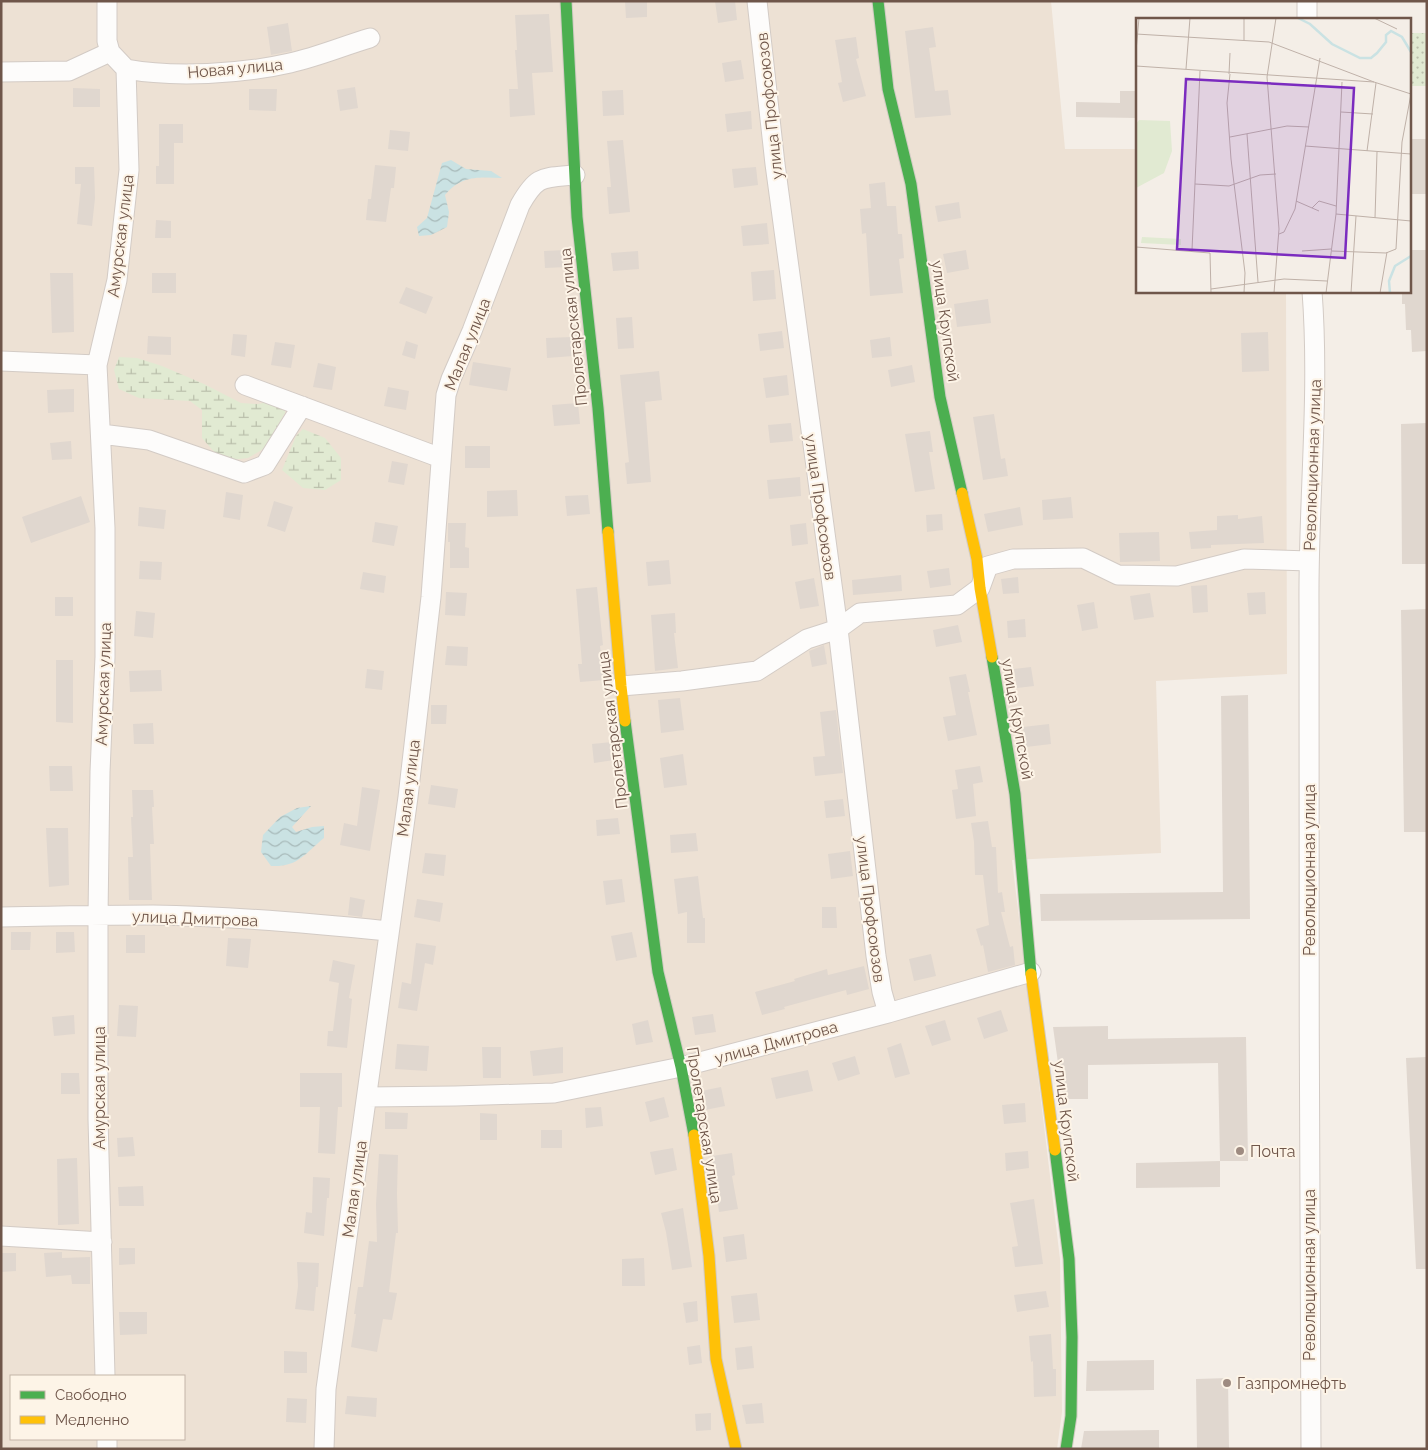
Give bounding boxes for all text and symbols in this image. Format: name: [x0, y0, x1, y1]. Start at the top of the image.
inset map: [1136, 18, 1410, 292]
street label: улица Профсоюзов: [752, 32, 787, 180]
street label: Новая улица: [187, 55, 284, 82]
street label: Амурская улица: [104, 174, 137, 299]
street label: Пролетарская улица: [556, 247, 591, 407]
street label: улица Крупской: [928, 259, 963, 383]
street label: Малая улица: [440, 295, 495, 393]
street label: Революционная улица: [1300, 379, 1325, 551]
street label: улица Профсоюзов: [801, 433, 840, 581]
street label: Амурская улица: [92, 622, 115, 746]
street label: Пролетарская улица: [593, 650, 632, 810]
street label: улица Крупской: [998, 657, 1038, 781]
street label: Малая улица: [393, 738, 424, 838]
street label: Революционная улица: [1300, 784, 1319, 956]
street label: улица Профсоюзов: [852, 835, 889, 983]
street label: улица Дмитрова: [132, 907, 258, 930]
street label: улица Дмитрова: [713, 1017, 840, 1068]
street label: Амурская улица: [90, 1026, 109, 1150]
street label: Пролетарская улица: [683, 1045, 726, 1205]
street label: улица Крупской: [1050, 1059, 1083, 1183]
street label: Малая улица: [338, 1139, 371, 1239]
place label: Почта: [1250, 1142, 1296, 1161]
marker: Почта: [1234, 1145, 1246, 1157]
street label: Революционная улица: [1300, 1189, 1319, 1361]
place label: Газпромнефть: [1237, 1374, 1347, 1393]
legend: [10, 1375, 185, 1440]
marker: Газпромнефть: [1221, 1377, 1233, 1389]
text: Свободно: [55, 1386, 127, 1404]
text: Медленно: [55, 1411, 129, 1429]

